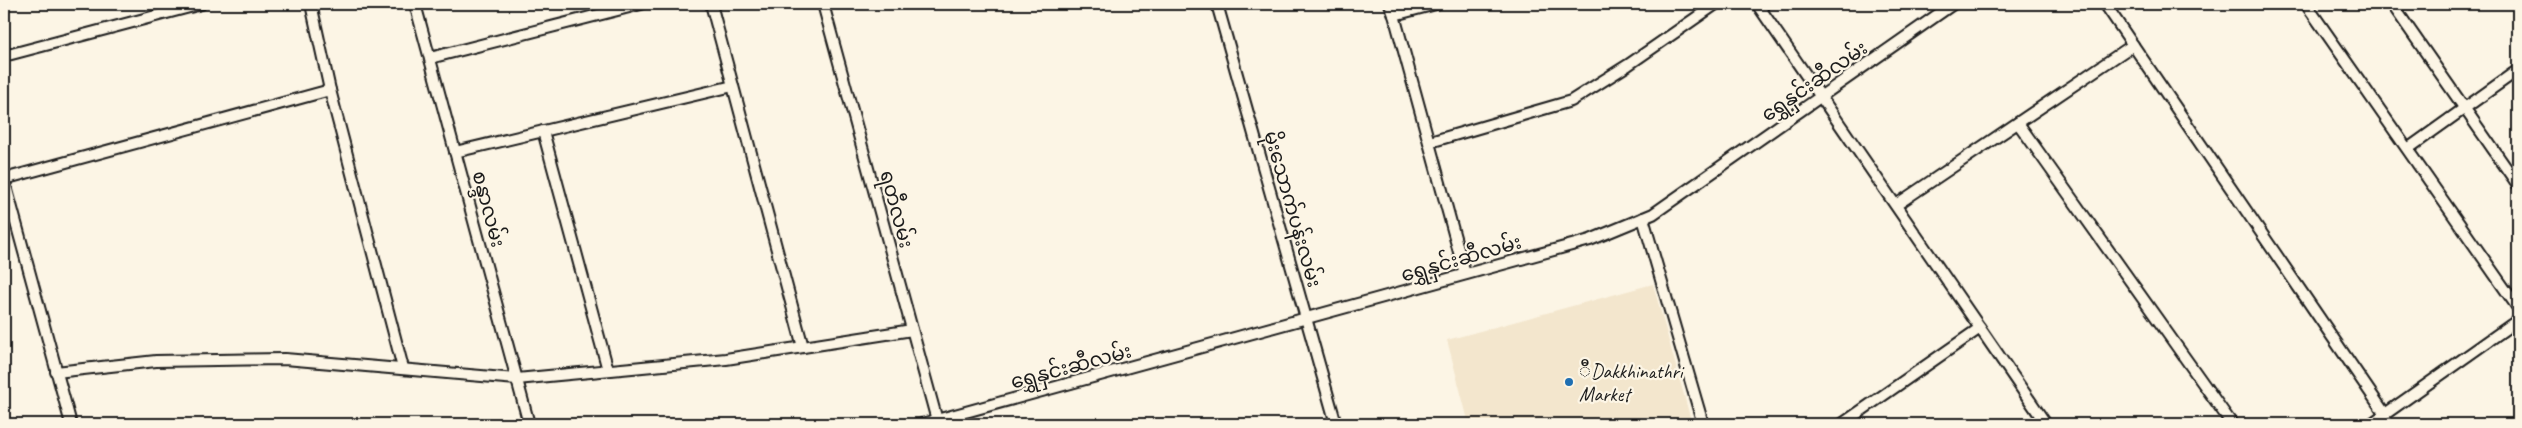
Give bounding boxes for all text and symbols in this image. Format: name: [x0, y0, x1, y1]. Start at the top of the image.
street label: ရွှေနှင်းဆီလမ်း: [1755, 34, 1875, 131]
street label: မိုးသောက်ပန်းလမ်း: [1254, 127, 1329, 291]
street label: ရတီလမ်း: [871, 167, 921, 251]
street label: စန္ဒာလမ်း: [463, 168, 513, 251]
street label: ရွှေနှင်းဆီလမ်း: [1397, 227, 1525, 291]
street label: ရွှေနှင်းဆီလမ်း: [1007, 336, 1135, 398]
place label: ီDakkhinathri Market: [1579, 358, 1685, 407]
marker: ီDakkhinathri Market: [1563, 376, 1575, 388]

